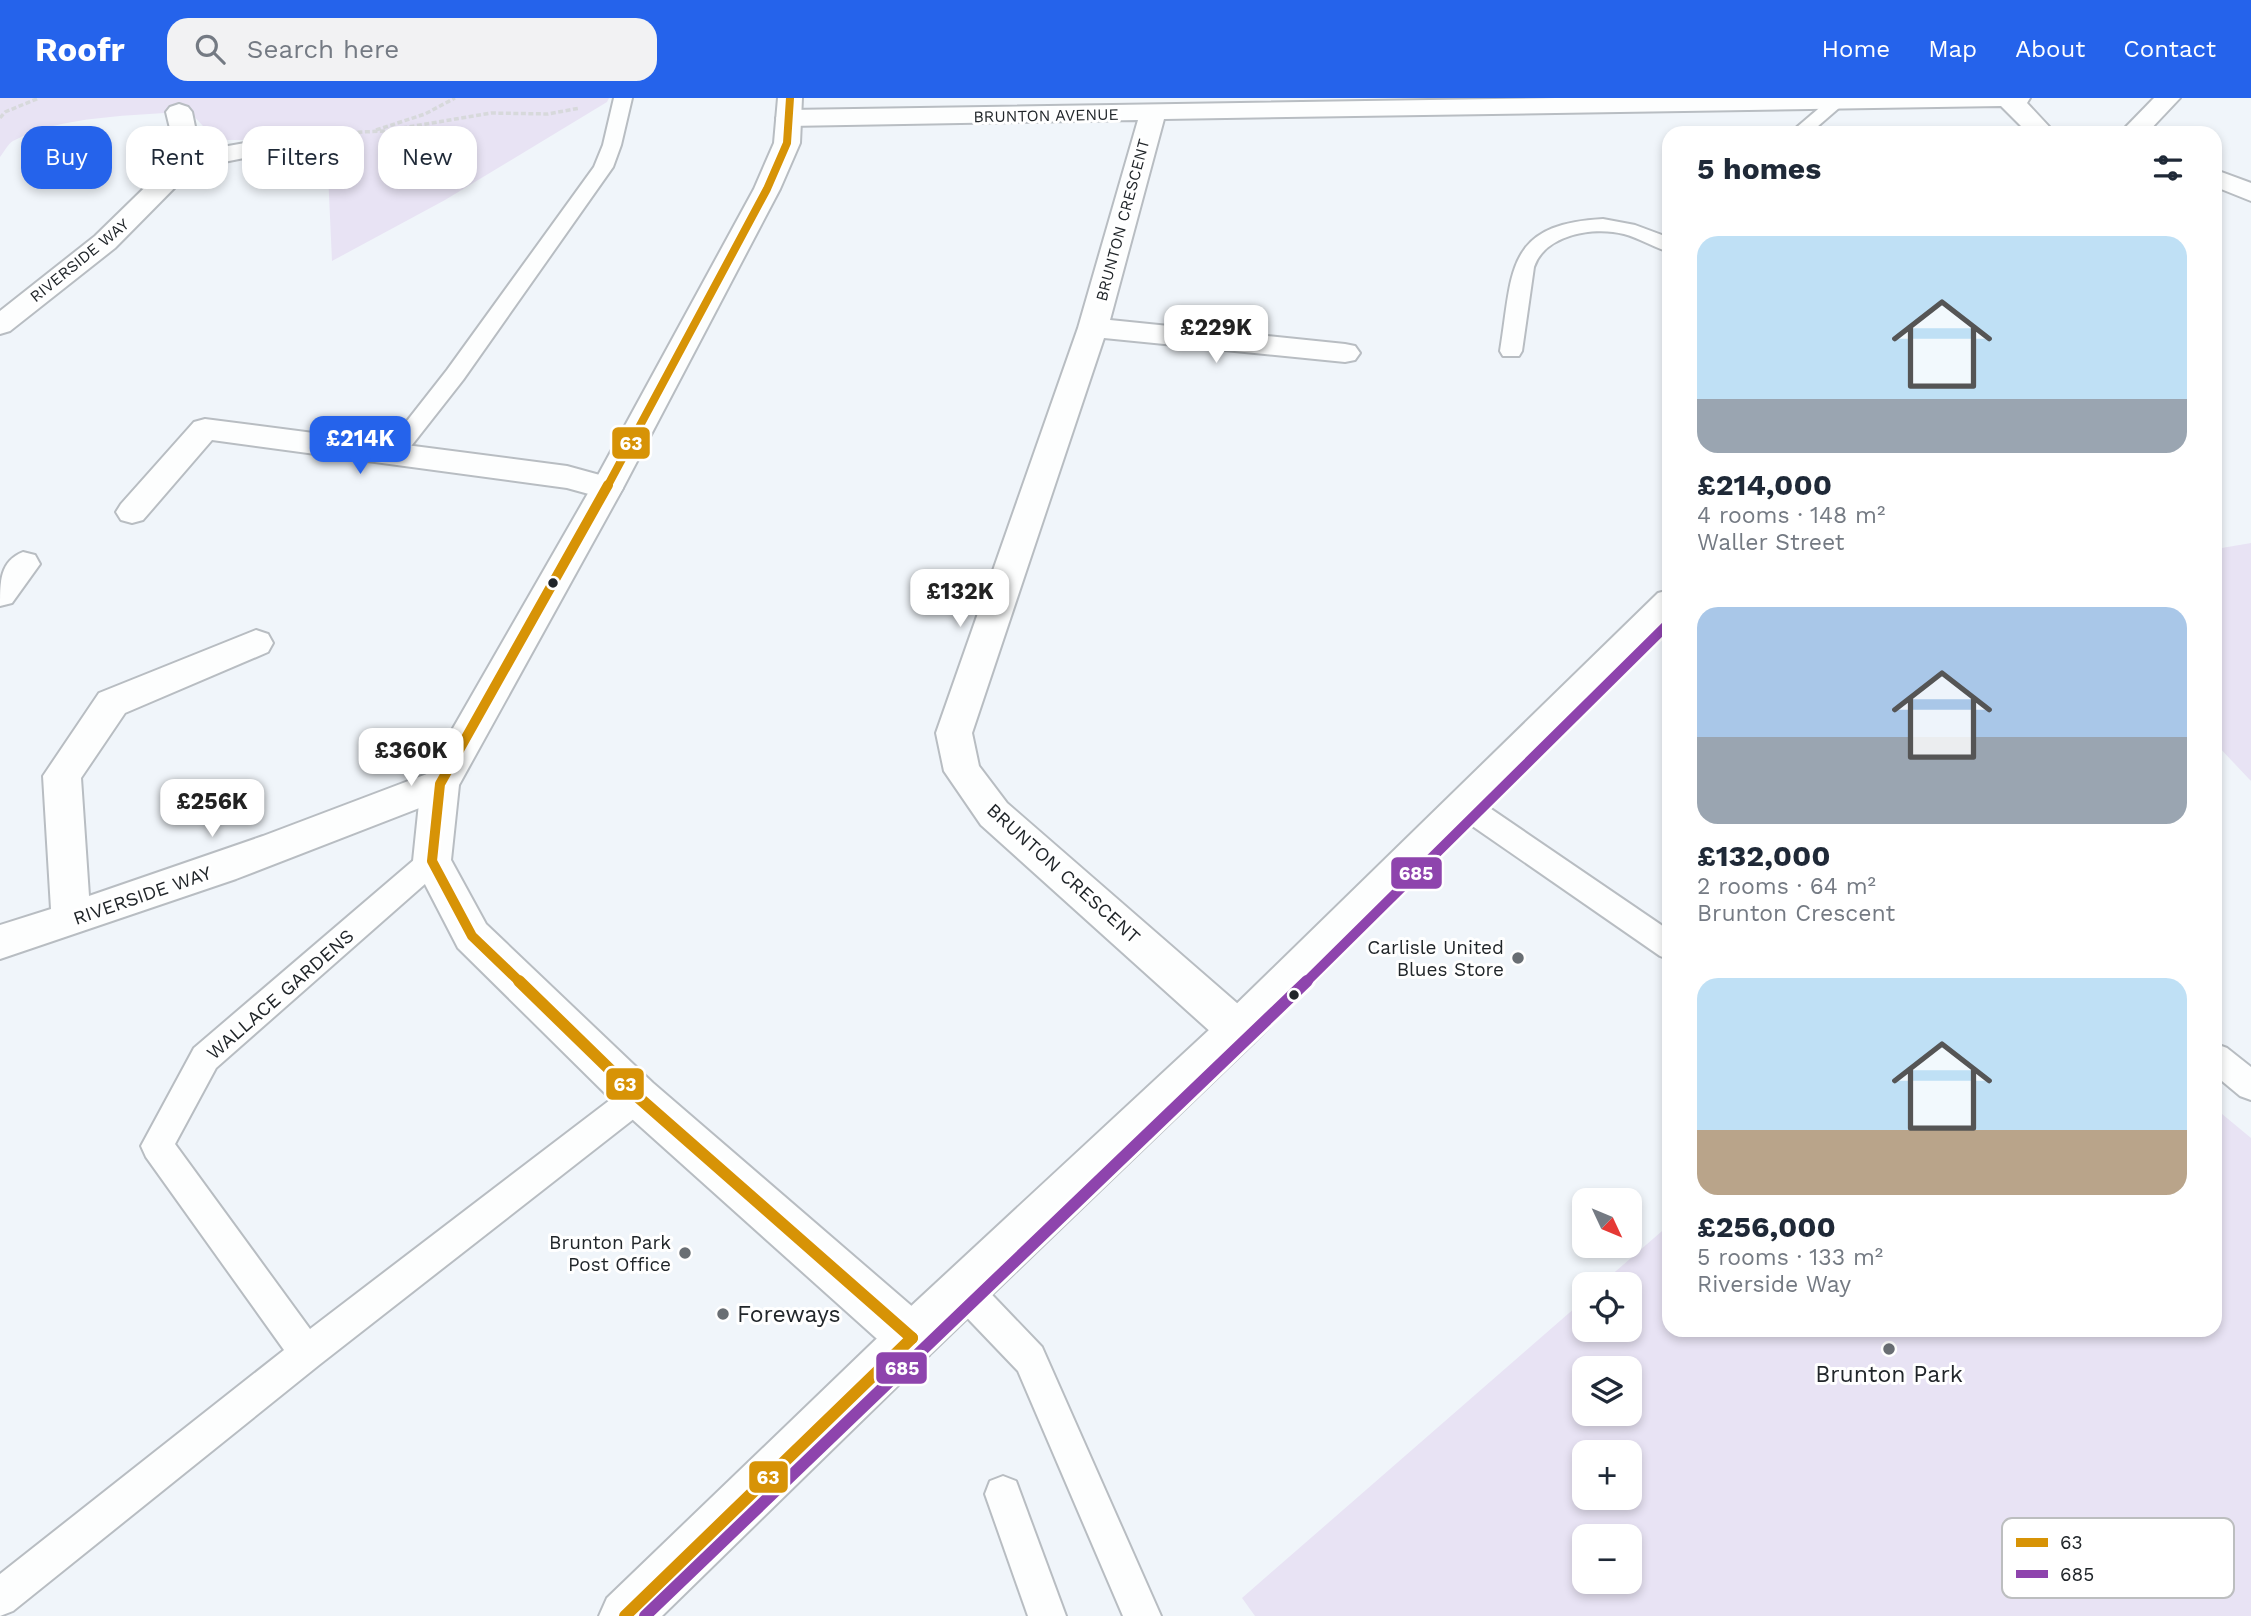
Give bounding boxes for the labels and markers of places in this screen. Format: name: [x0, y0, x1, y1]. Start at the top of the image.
pin: £229K: [1167, 306, 1265, 365]
pin: £214K: [311, 416, 409, 476]
pin: £132K: [911, 570, 1009, 629]
unlabelled marker: [546, 576, 560, 590]
pin: £360K: [362, 728, 460, 788]
pin: £256K: [163, 780, 261, 839]
place label: Carlisle United Blues Store: [1367, 936, 1504, 981]
marker: Carlisle United Blues Store: [1510, 950, 1526, 966]
unlabelled marker: [1287, 988, 1301, 1002]
place label: Brunton Park Post Office: [549, 1231, 671, 1276]
marker: Brunton Park Post Office: [677, 1245, 693, 1261]
place label: Foreways: [737, 1301, 841, 1328]
marker: Foreways: [715, 1306, 731, 1322]
marker: Brunton Park: [1881, 1341, 1897, 1357]
place label: Brunton Park: [1815, 1361, 1963, 1388]

